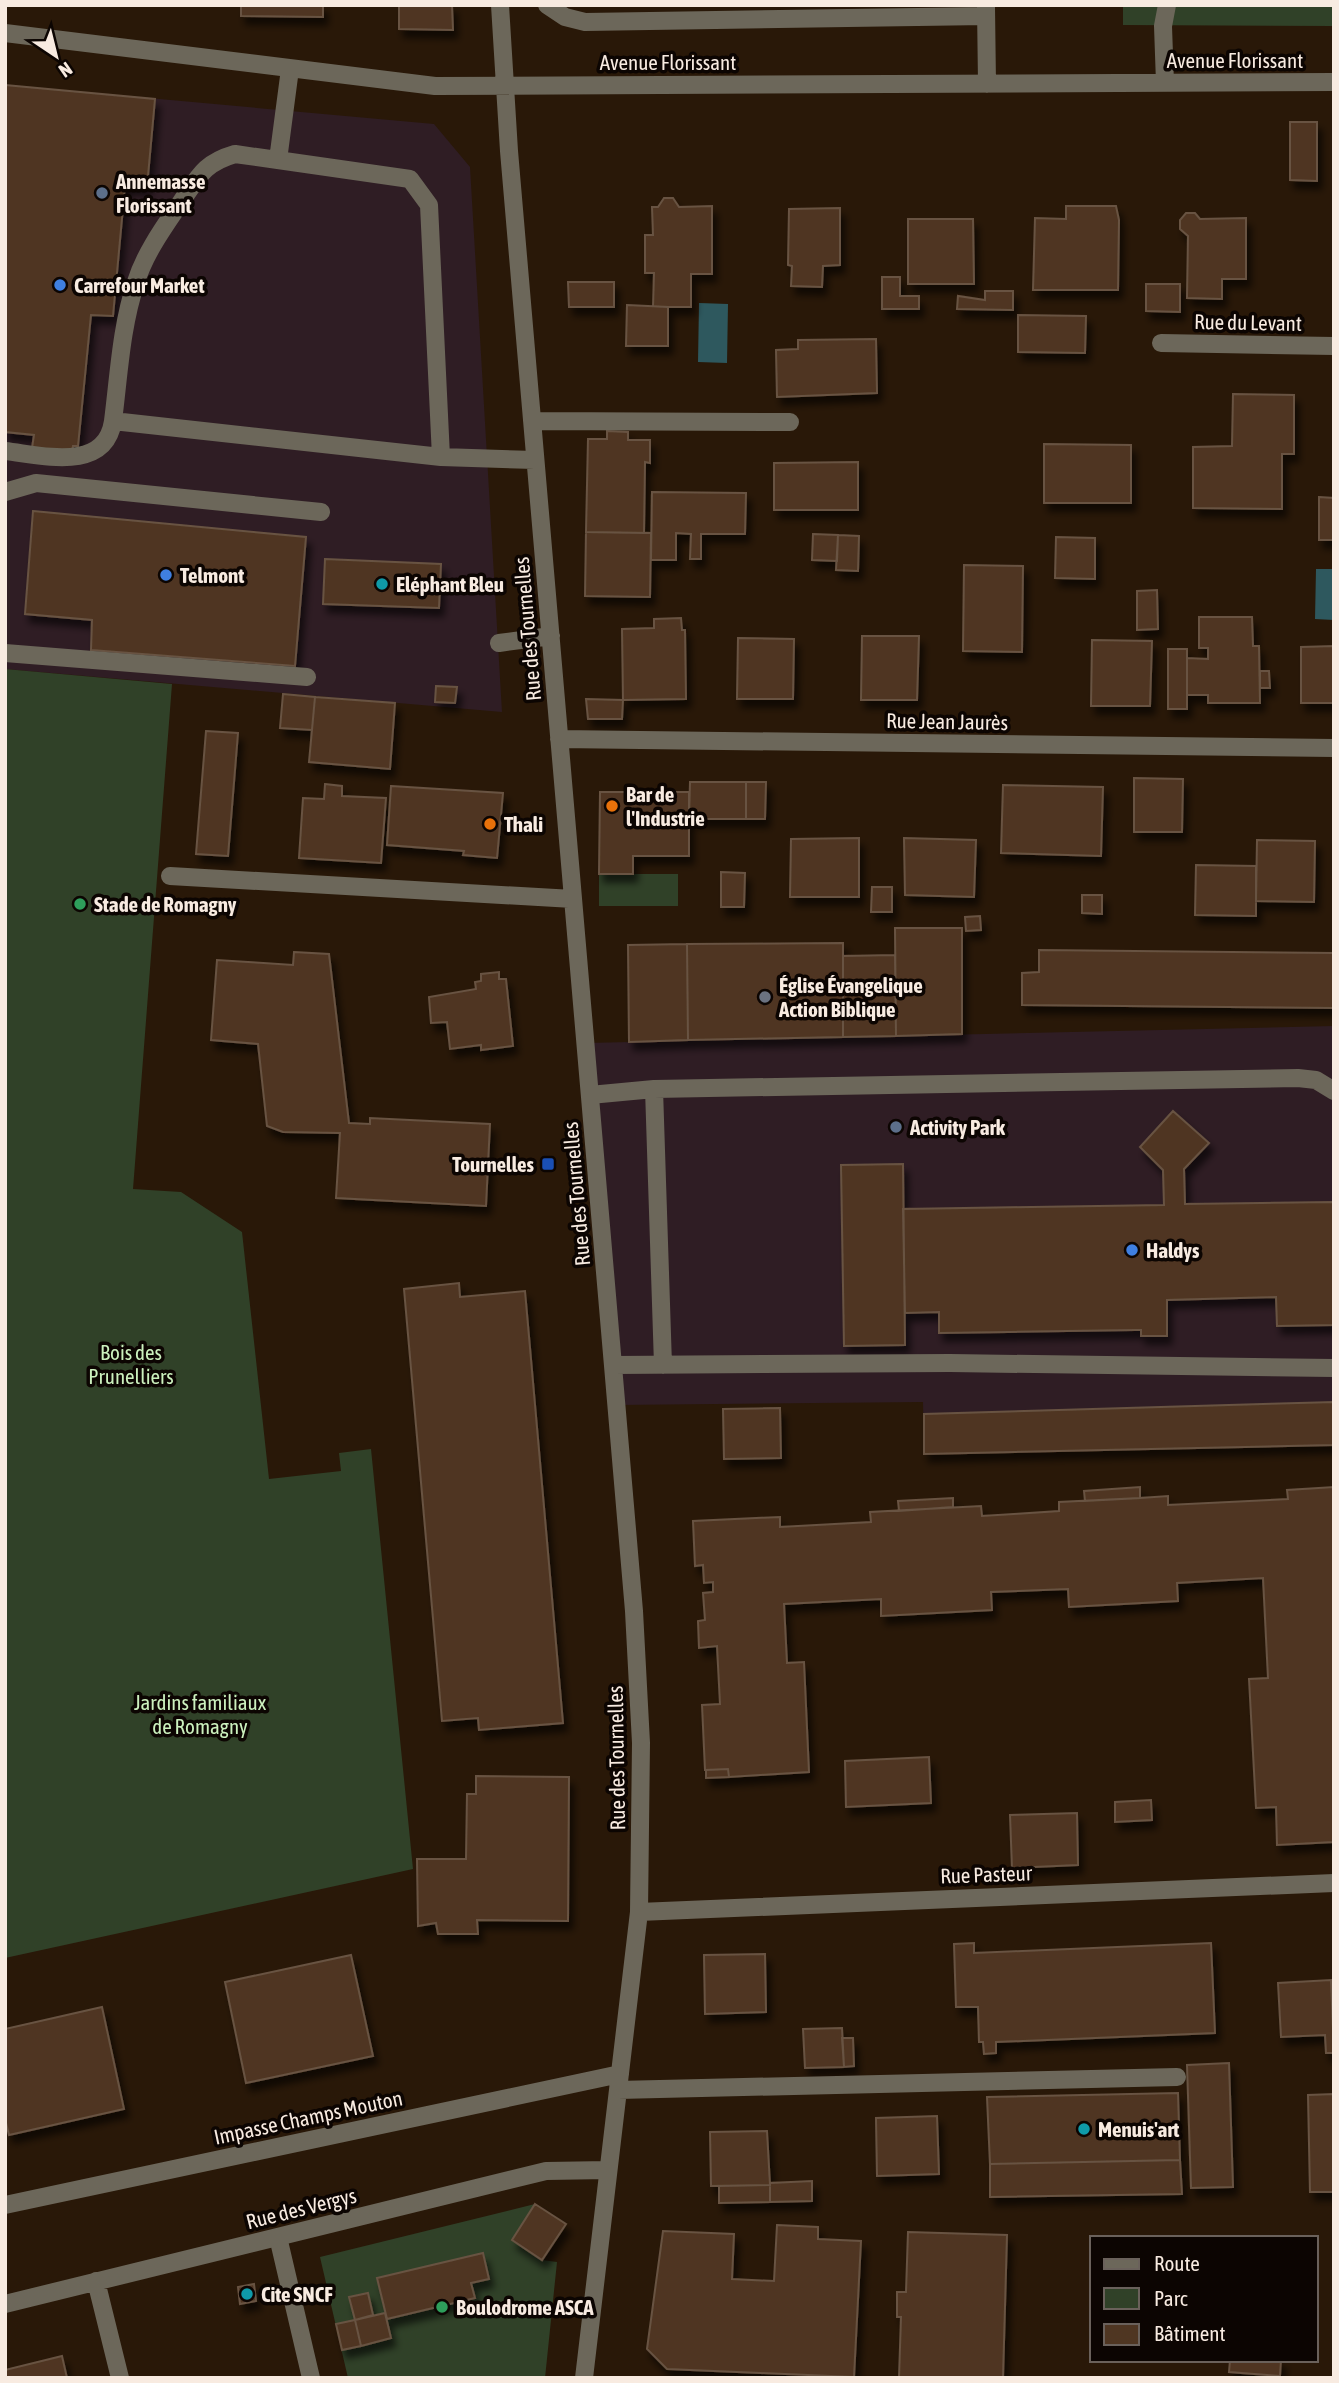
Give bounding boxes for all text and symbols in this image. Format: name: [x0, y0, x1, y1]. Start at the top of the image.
north arrow: [21, 21, 91, 91]
street label: Avenue Florissant: [1167, 48, 1303, 72]
street label: Avenue Florissant: [600, 50, 736, 74]
text: N: [55, 58, 77, 82]
place label: Annemasse Florissant: [115, 169, 205, 217]
marker: Annemasse Florissant: [94, 185, 110, 201]
place label: Carrefour Market: [74, 273, 204, 297]
marker: Carrefour Market: [52, 277, 68, 293]
street label: Rue du Levant: [1194, 309, 1302, 335]
street label: Rue des Tournelles: [509, 556, 545, 702]
place label: Telmont: [180, 563, 244, 587]
marker: Telmont: [158, 567, 174, 583]
place label: Eléphant Bleu: [396, 572, 504, 596]
marker: Eléphant Bleu: [374, 576, 390, 592]
street label: Rue Jean Jaurès: [886, 708, 1008, 734]
place label: Bar de l'Industrie: [626, 782, 705, 830]
marker: Bar de l'Industrie: [604, 798, 620, 814]
place label: Thali: [504, 812, 543, 836]
marker: Thali: [482, 816, 498, 832]
place label: Stade de Romagny: [94, 892, 237, 916]
marker: Stade de Romagny: [72, 896, 88, 912]
place label: Église Évangelique Action Biblique: [778, 973, 923, 1021]
marker: Église Évangelique Action Biblique: [757, 989, 773, 1005]
place label: Activity Park: [909, 1115, 1006, 1139]
marker: Activity Park: [888, 1119, 904, 1135]
street label: Rue des Tournelles: [558, 1121, 594, 1267]
place label: Tournelles: [452, 1152, 535, 1176]
marker: Tournelles: [540, 1156, 556, 1172]
place label: Haldys: [1146, 1238, 1200, 1262]
marker: Haldys: [1124, 1242, 1140, 1258]
park label: Bois des Prunelliers: [88, 1340, 174, 1388]
street label: Rue des Tournelles: [603, 1686, 629, 1830]
park label: Jardins familiaux de Romagny: [134, 1690, 267, 1738]
street label: Rue Pasteur: [940, 1860, 1033, 1888]
street label: Impasse Champs Mouton: [212, 2085, 404, 2149]
place label: Menuis'art: [1098, 2117, 1179, 2141]
marker: Menuis'art: [1076, 2121, 1092, 2137]
street label: Rue des Vergys: [243, 2183, 359, 2233]
legend: [1090, 2236, 1318, 2362]
text: Route: [1154, 2251, 1200, 2275]
place label: Cite SNCF: [261, 2282, 333, 2306]
marker: Cite SNCF: [239, 2286, 255, 2302]
text: Parc: [1154, 2286, 1188, 2310]
place label: Boulodrome ASCA: [456, 2295, 594, 2319]
marker: Boulodrome ASCA: [434, 2299, 450, 2315]
text: Bâtiment: [1154, 2321, 1225, 2345]

